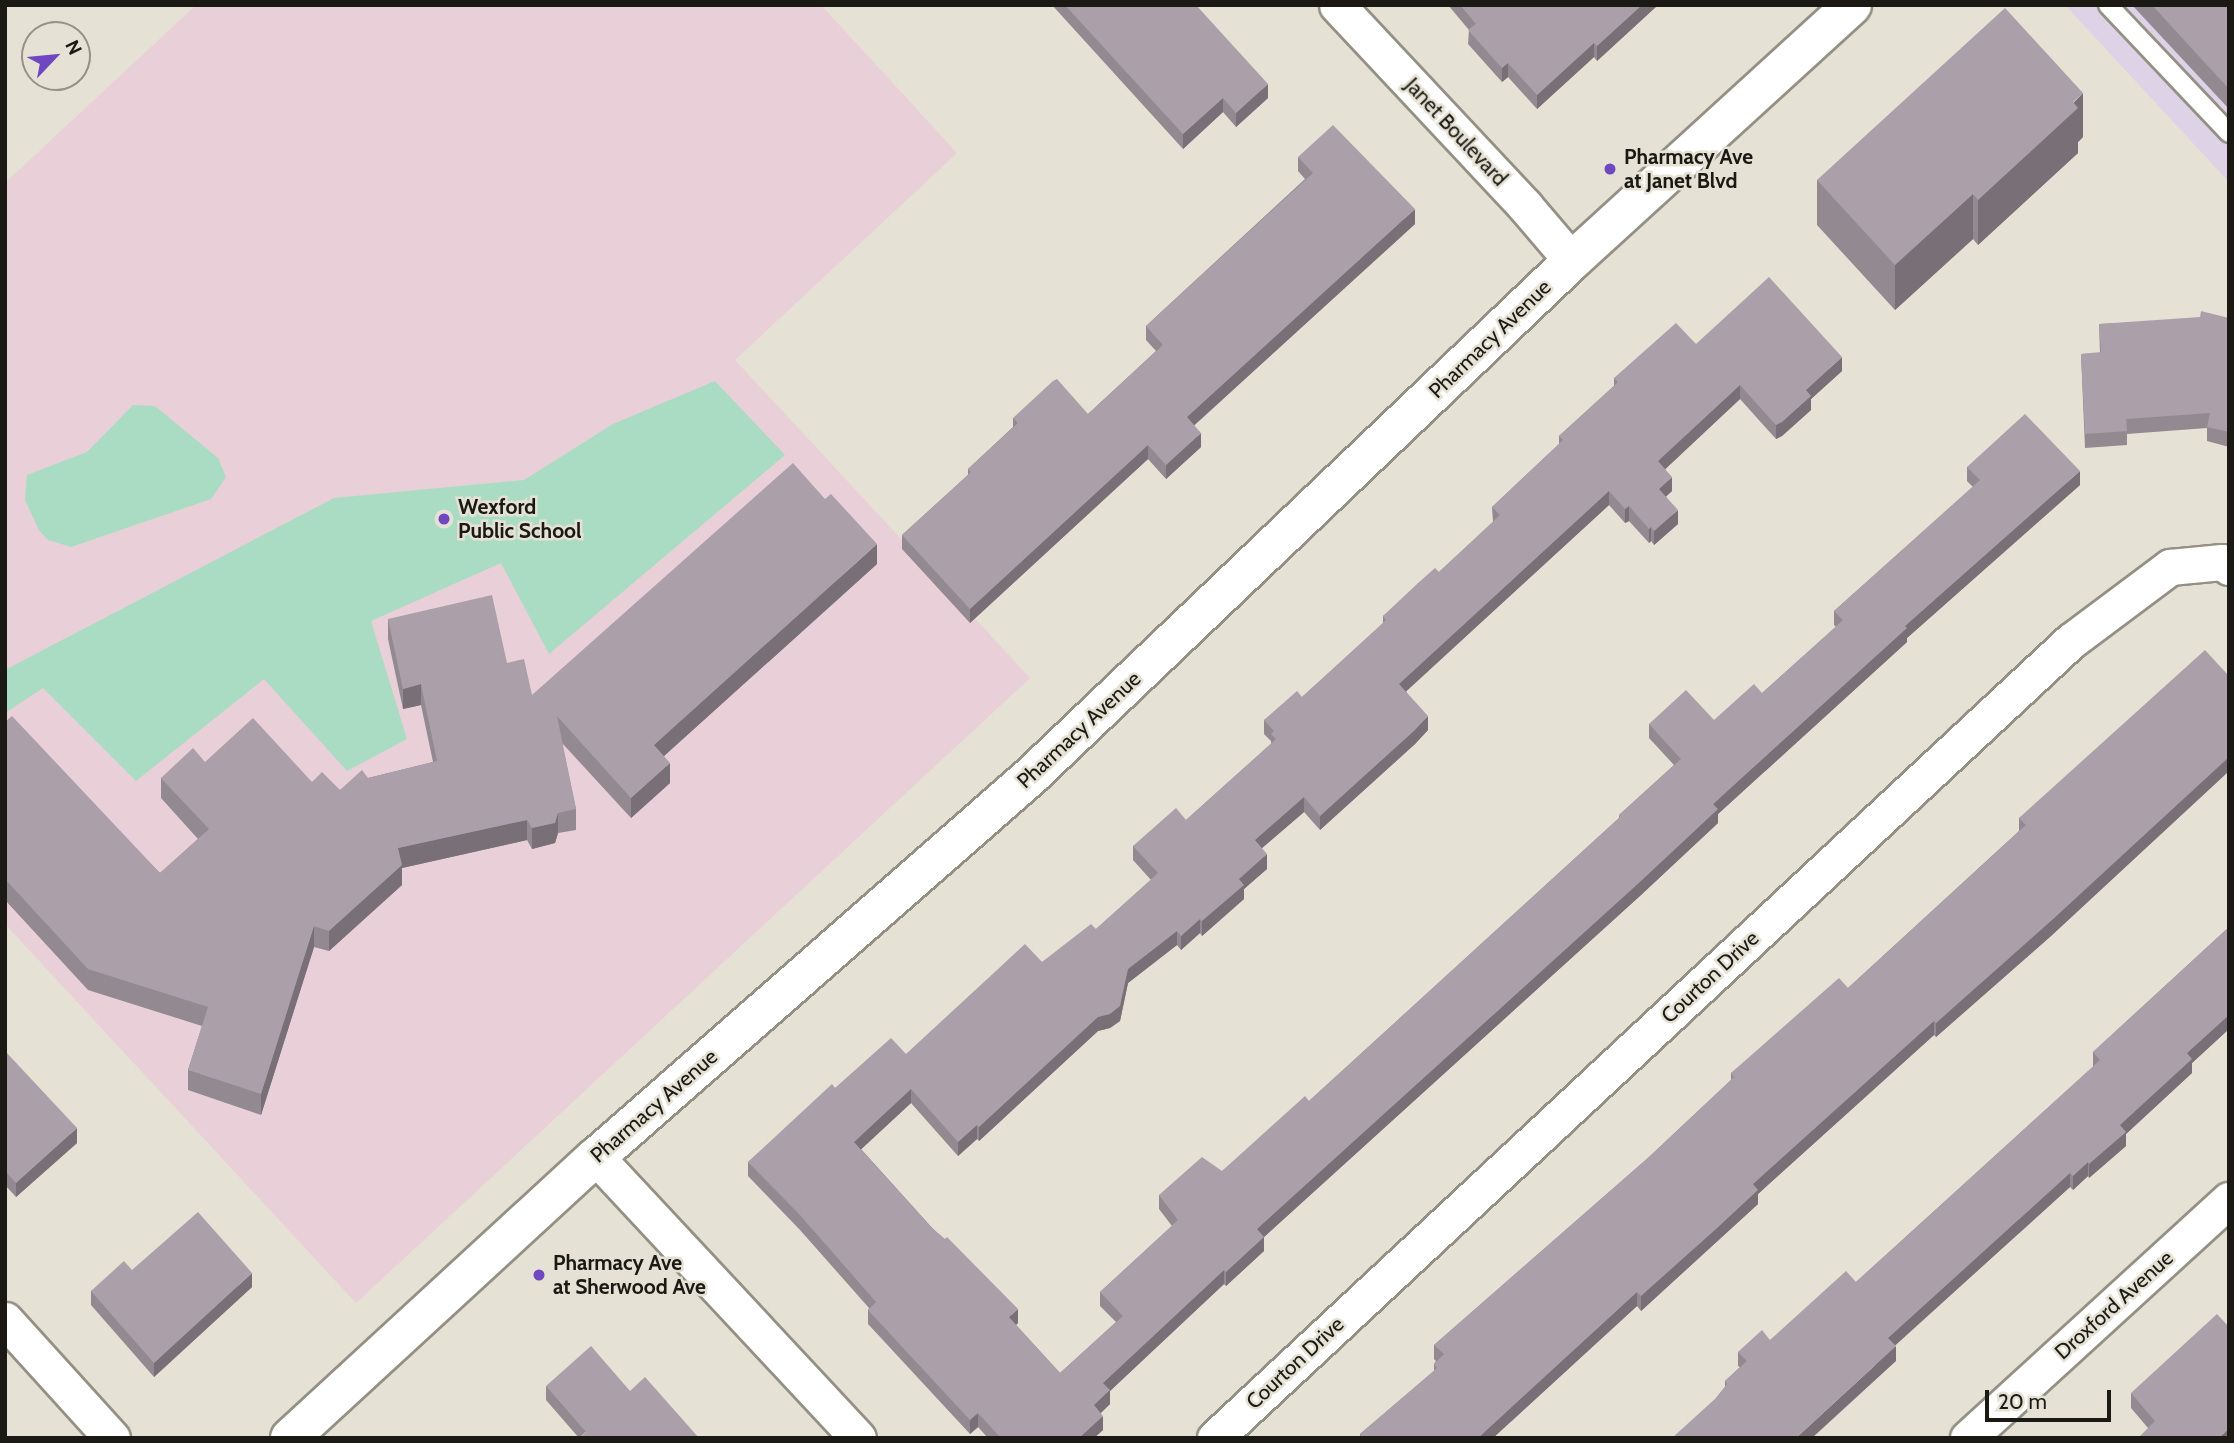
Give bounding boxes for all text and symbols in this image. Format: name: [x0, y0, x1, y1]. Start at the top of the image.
north arrow: [21, 21, 91, 91]
text: N: [60, 36, 87, 59]
street label: Janet Boulevard: [1400, 73, 1512, 191]
place label: Pharmacy Ave at Janet Blvd: [1624, 144, 1753, 194]
marker: Pharmacy Ave at Janet Blvd: [1602, 161, 1618, 177]
street label: Pharmacy Avenue: [1424, 274, 1556, 404]
place label: Wexford Public School: [458, 494, 582, 544]
marker: Wexford Public School: [436, 511, 452, 527]
street label: Pharmacy Avenue: [1012, 666, 1146, 794]
street label: Courton Drive: [1656, 926, 1764, 1028]
street label: Pharmacy Avenue: [585, 1044, 723, 1168]
street label: Droxford Avenue: [2050, 1245, 2178, 1365]
place label: Pharmacy Ave at Sherwood Ave: [553, 1250, 706, 1300]
marker: Pharmacy Ave at Sherwood Ave: [531, 1267, 547, 1283]
street label: Courton Drive: [1241, 1312, 1349, 1414]
scale bar: [1989, 1376, 2115, 1420]
text: 20 m: [1998, 1389, 2047, 1414]

